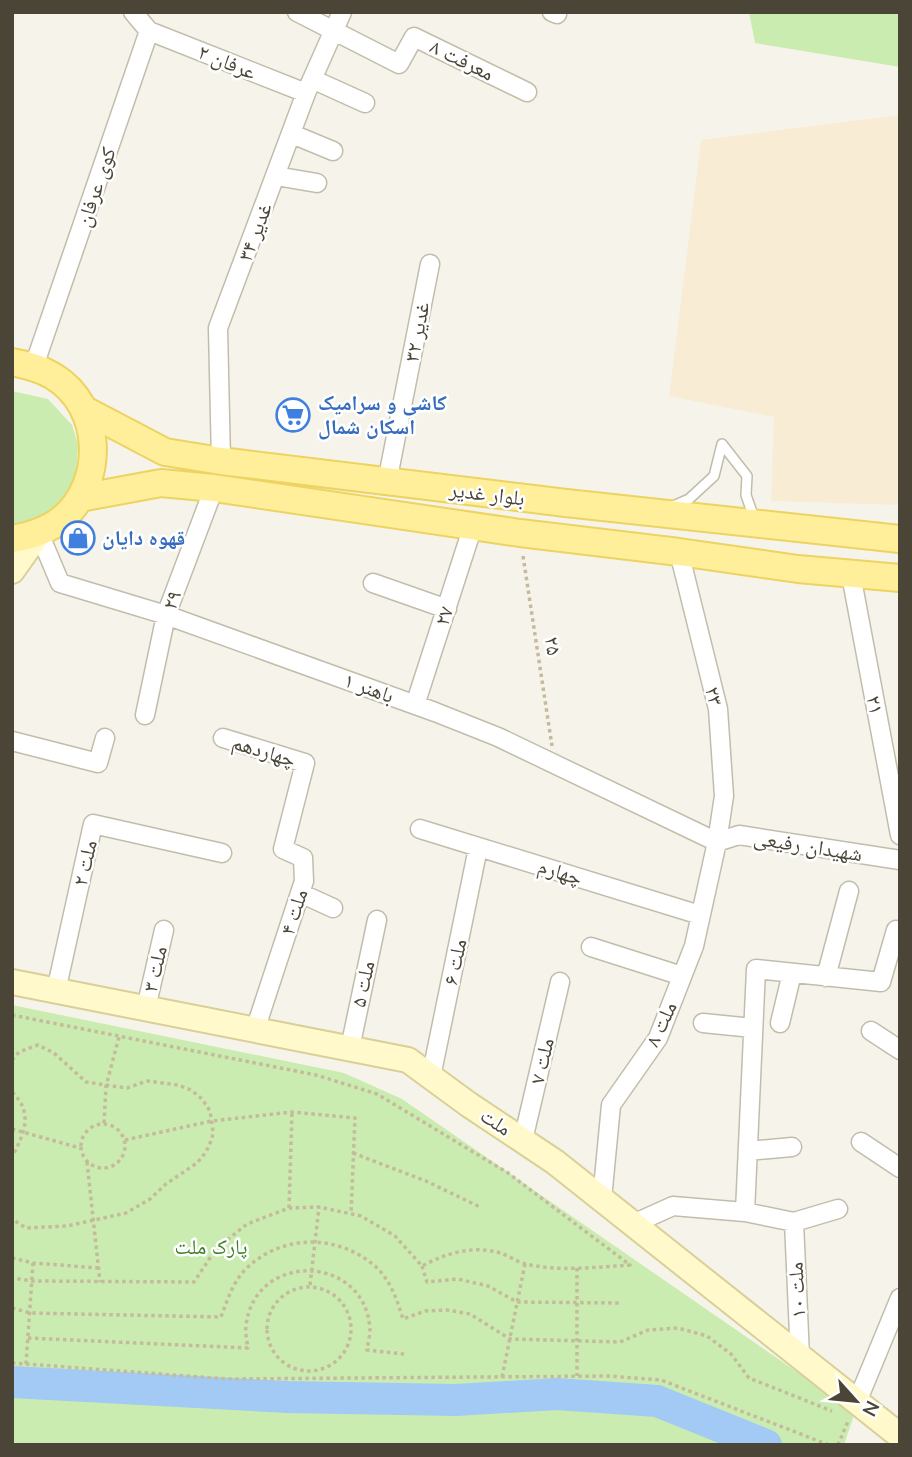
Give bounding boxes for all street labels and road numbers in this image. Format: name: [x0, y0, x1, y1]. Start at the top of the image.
street label: معرفت ۸: [425, 33, 499, 87]
street label: ۲ عرفان: [194, 38, 261, 86]
street label: کوی عرفان: [69, 143, 123, 231]
street label: ۳۴ غدیر: [231, 198, 279, 265]
street label: ۳۲ غدیر: [397, 299, 437, 364]
street label: بلوار غدیر: [447, 475, 526, 512]
street label: ۲۹: [156, 586, 188, 614]
street label: ۲۷: [428, 603, 460, 629]
street label: ۲۵: [538, 634, 568, 658]
street label: باهنر ۱: [340, 666, 398, 710]
street label: ۲۳: [698, 684, 730, 708]
street label: ۲۱: [859, 693, 891, 717]
street label: چهاردهم: [229, 728, 299, 774]
street label: شهیدان رفیعی: [752, 824, 864, 868]
street label: ۲ ملت: [66, 837, 104, 889]
street label: چهارم: [534, 852, 586, 892]
street label: ۴ ملت: [273, 885, 315, 939]
street label: ۶ ملت: [436, 936, 474, 988]
street label: ۳ ملت: [136, 943, 174, 995]
street label: ۵ ملت: [344, 958, 382, 1010]
street label: ۸ ملت: [638, 997, 684, 1051]
street label: ۷ ملت: [523, 1035, 561, 1087]
street label: ملت: [475, 1101, 517, 1143]
street label: ملت ۱۰: [782, 1261, 812, 1319]

